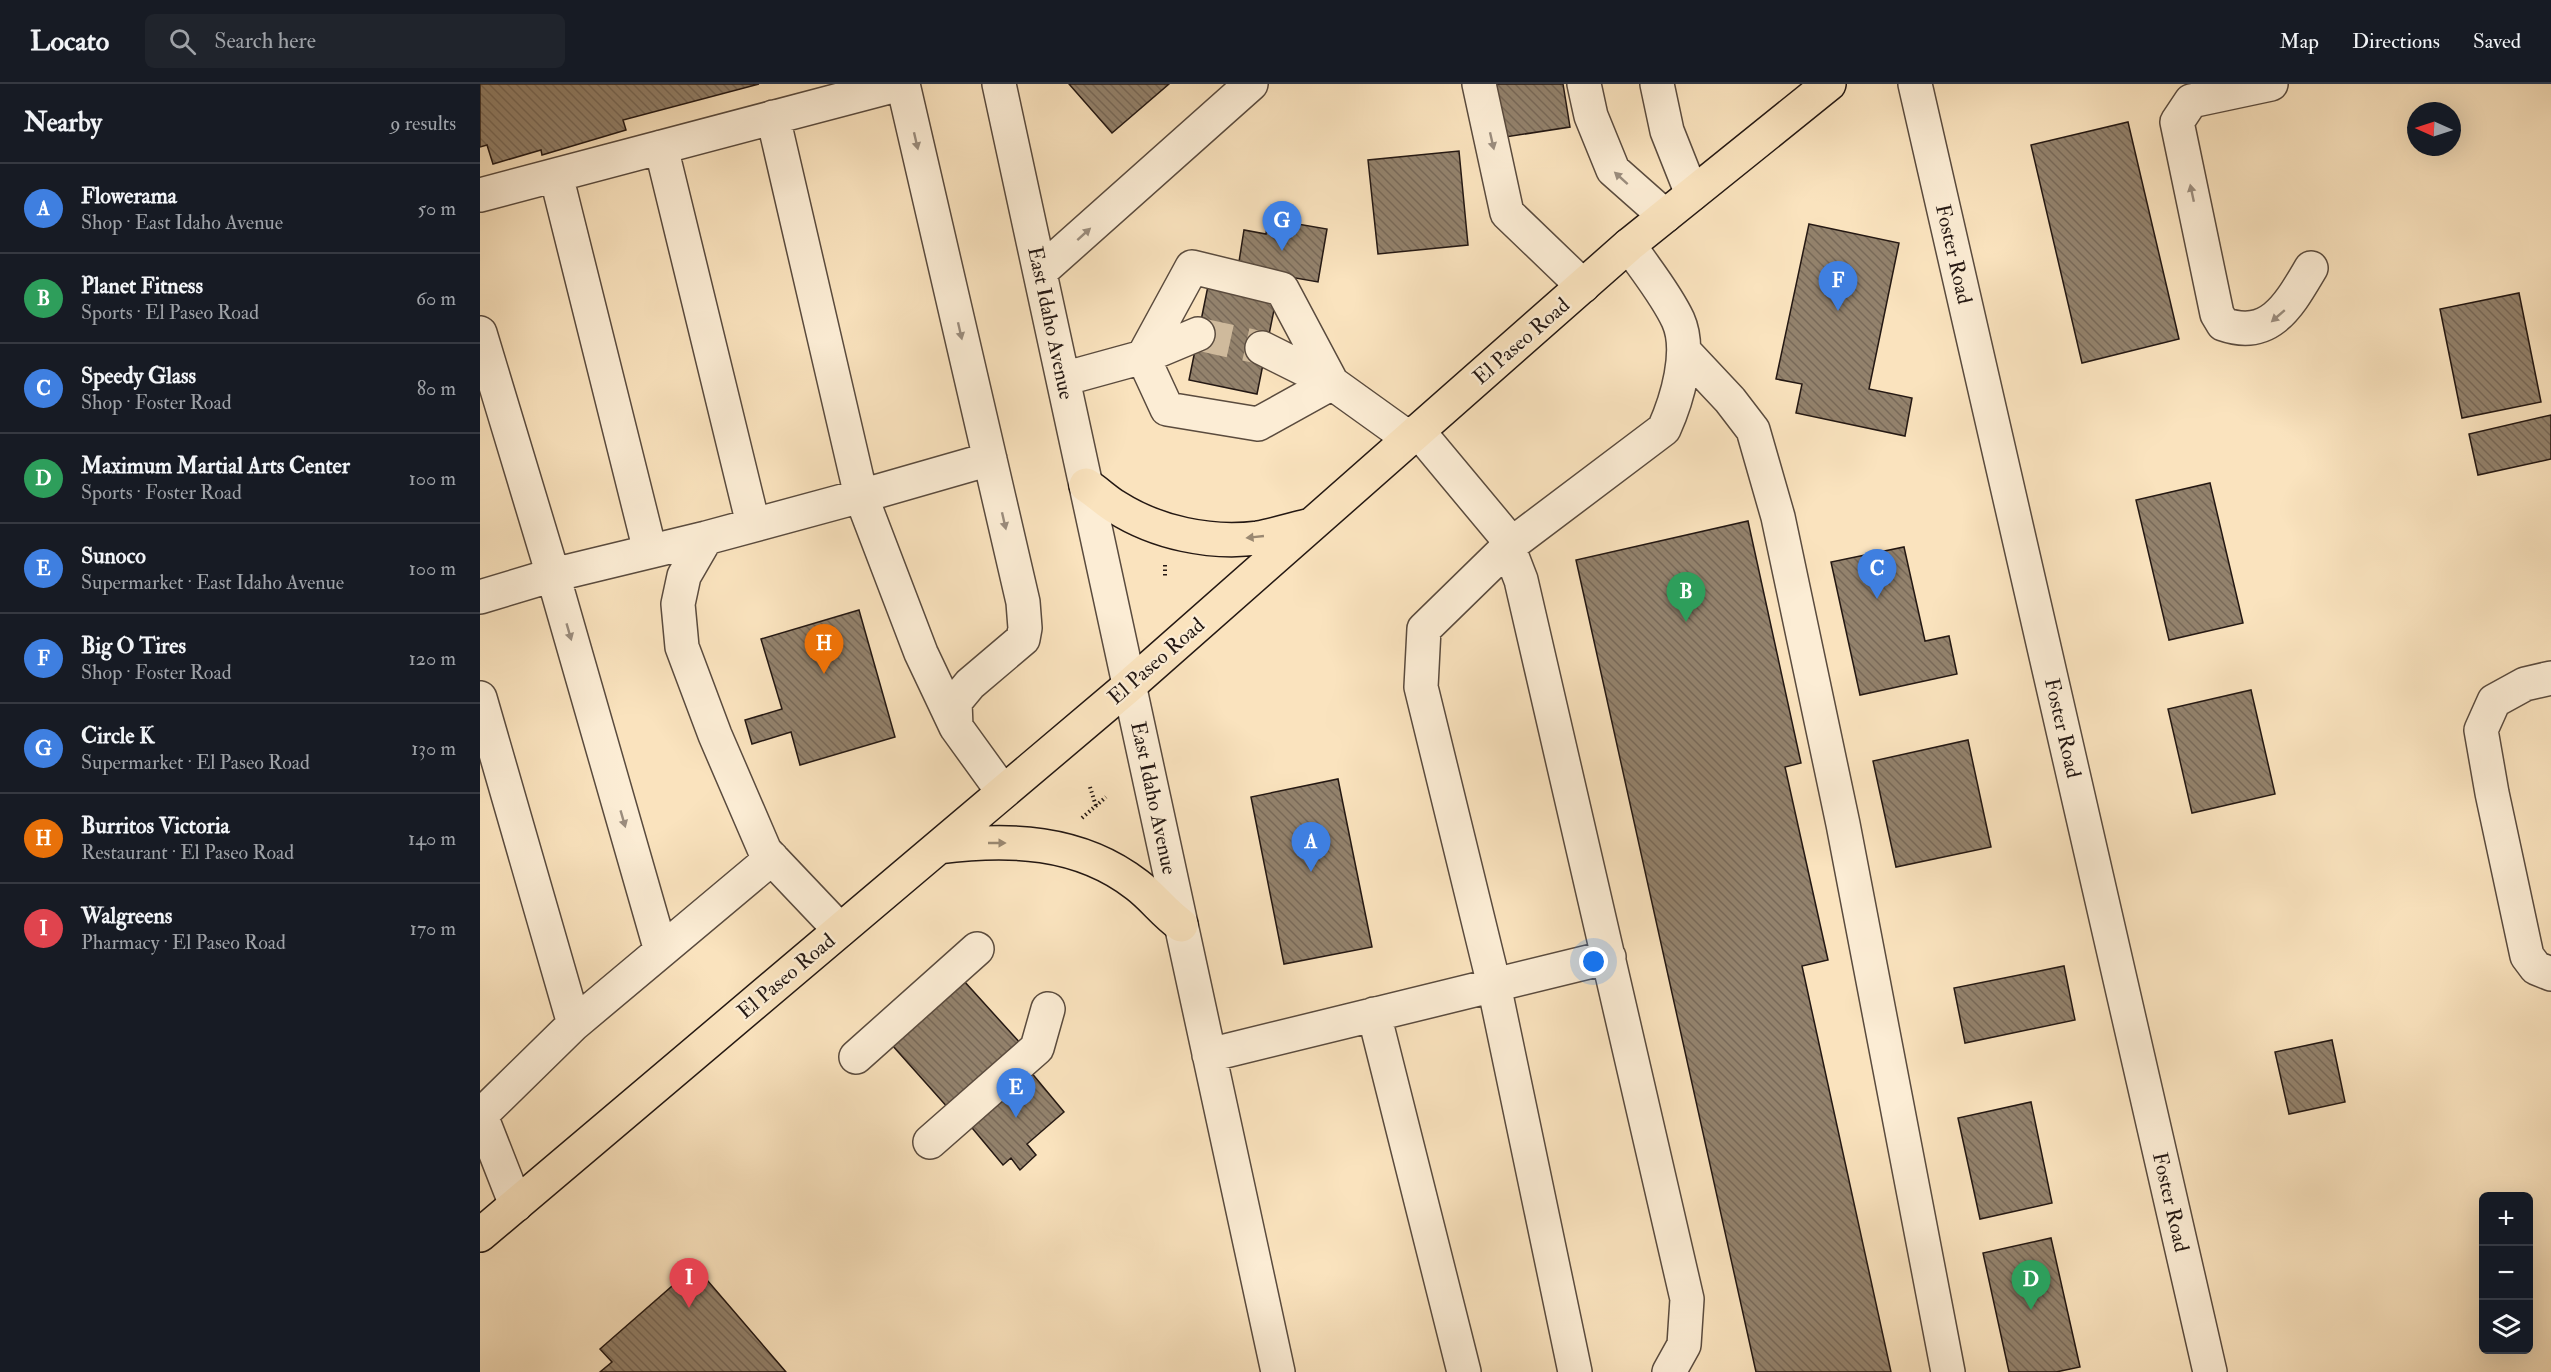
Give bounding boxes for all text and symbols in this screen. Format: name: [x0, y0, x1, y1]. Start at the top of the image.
search box: [145, 14, 565, 68]
text: Locato: [30, 24, 109, 59]
icon: search: [166, 25, 199, 58]
text: Search here: [214, 27, 316, 55]
text: Map: [2279, 28, 2319, 55]
text: Directions: [2352, 28, 2440, 55]
text: Saved: [2473, 28, 2521, 55]
north arrow: [2407, 102, 2461, 156]
text: Nearby: [24, 107, 102, 139]
text: 9 results: [390, 111, 456, 136]
one-way arrow: [912, 132, 921, 151]
one-way arrow: [1487, 132, 1497, 150]
one-way arrow: [1615, 171, 1629, 185]
text: Flowerama: [81, 182, 177, 210]
one-way arrow: [2187, 183, 2196, 202]
text: A: [37, 196, 50, 221]
text: 50 m: [417, 196, 456, 221]
pin: G: [1262, 202, 1302, 251]
street label: Foster Road: [1929, 202, 1978, 307]
text: Shop · East Idaho Avenue: [81, 210, 283, 235]
one-way arrow: [1076, 228, 1091, 241]
street label: East Idaho Avenue: [1021, 244, 1080, 402]
pin: F: [1818, 262, 1858, 311]
text: Planet Fitness: [81, 272, 203, 300]
text: B: [37, 286, 50, 311]
text: 60 m: [416, 286, 456, 311]
street label: El Paseo Road: [1467, 291, 1576, 391]
text: Sports · El Paseo Road: [81, 300, 259, 325]
one-way arrow: [2270, 309, 2286, 322]
one-way arrow: [956, 322, 965, 341]
text: Speedy Glass: [81, 362, 196, 390]
text: C: [36, 376, 51, 401]
text: 80 m: [417, 376, 456, 401]
text: Shop · Foster Road: [81, 390, 232, 415]
text: Maximum Martial Arts Center: [81, 452, 350, 480]
text: D: [35, 466, 52, 491]
text: 100 m: [409, 466, 456, 491]
text: Sports · Foster Road: [81, 480, 242, 505]
one-way arrow: [1000, 512, 1009, 531]
one-way arrow: [1245, 532, 1264, 542]
text: Sunoco: [81, 542, 146, 570]
pin: C: [1858, 550, 1896, 599]
text: E: [36, 556, 51, 581]
text: 100 m: [409, 556, 456, 581]
text: Supermarket · East Idaho Avenue: [81, 570, 344, 595]
pin: B: [1666, 572, 1706, 622]
street label: El Paseo Road: [1102, 611, 1211, 711]
one-way arrow: [565, 623, 574, 641]
pin: H: [804, 624, 844, 674]
text: Big O Tires: [81, 632, 186, 660]
text: F: [37, 646, 50, 671]
text: 120 m: [409, 646, 456, 671]
text: Shop · Foster Road: [81, 660, 232, 685]
street label: Foster Road: [2038, 676, 2087, 781]
street label: East Idaho Avenue: [1124, 719, 1183, 877]
text: Circle K: [81, 722, 155, 750]
text: G: [35, 736, 52, 761]
text: 130 m: [411, 736, 456, 761]
text: Supermarket · El Paseo Road: [81, 750, 310, 775]
one-way arrow: [619, 810, 628, 828]
text: Burritos Victoria: [81, 812, 230, 840]
pin: A: [1292, 822, 1330, 872]
text: H: [35, 826, 52, 851]
text: 140 m: [408, 826, 456, 851]
one-way arrow: [987, 838, 1006, 848]
text: Restaurant · El Paseo Road: [81, 840, 294, 865]
text: Walgreens: [81, 902, 172, 930]
text: I: [39, 916, 48, 941]
text: 170 m: [410, 916, 456, 941]
street label: El Paseo Road: [732, 927, 841, 1025]
text: Pharmacy · El Paseo Road: [81, 930, 286, 955]
your location: [1579, 947, 1608, 976]
pin: E: [996, 1068, 1036, 1118]
street label: Foster Road: [2146, 1150, 2195, 1255]
map controls: [2479, 1192, 2533, 1354]
button: +: [2479, 1192, 2533, 1246]
button: −: [2479, 1246, 2533, 1300]
pin: I: [670, 1258, 708, 1308]
pin: D: [2012, 1260, 2050, 1310]
button: layers: [2479, 1300, 2533, 1354]

